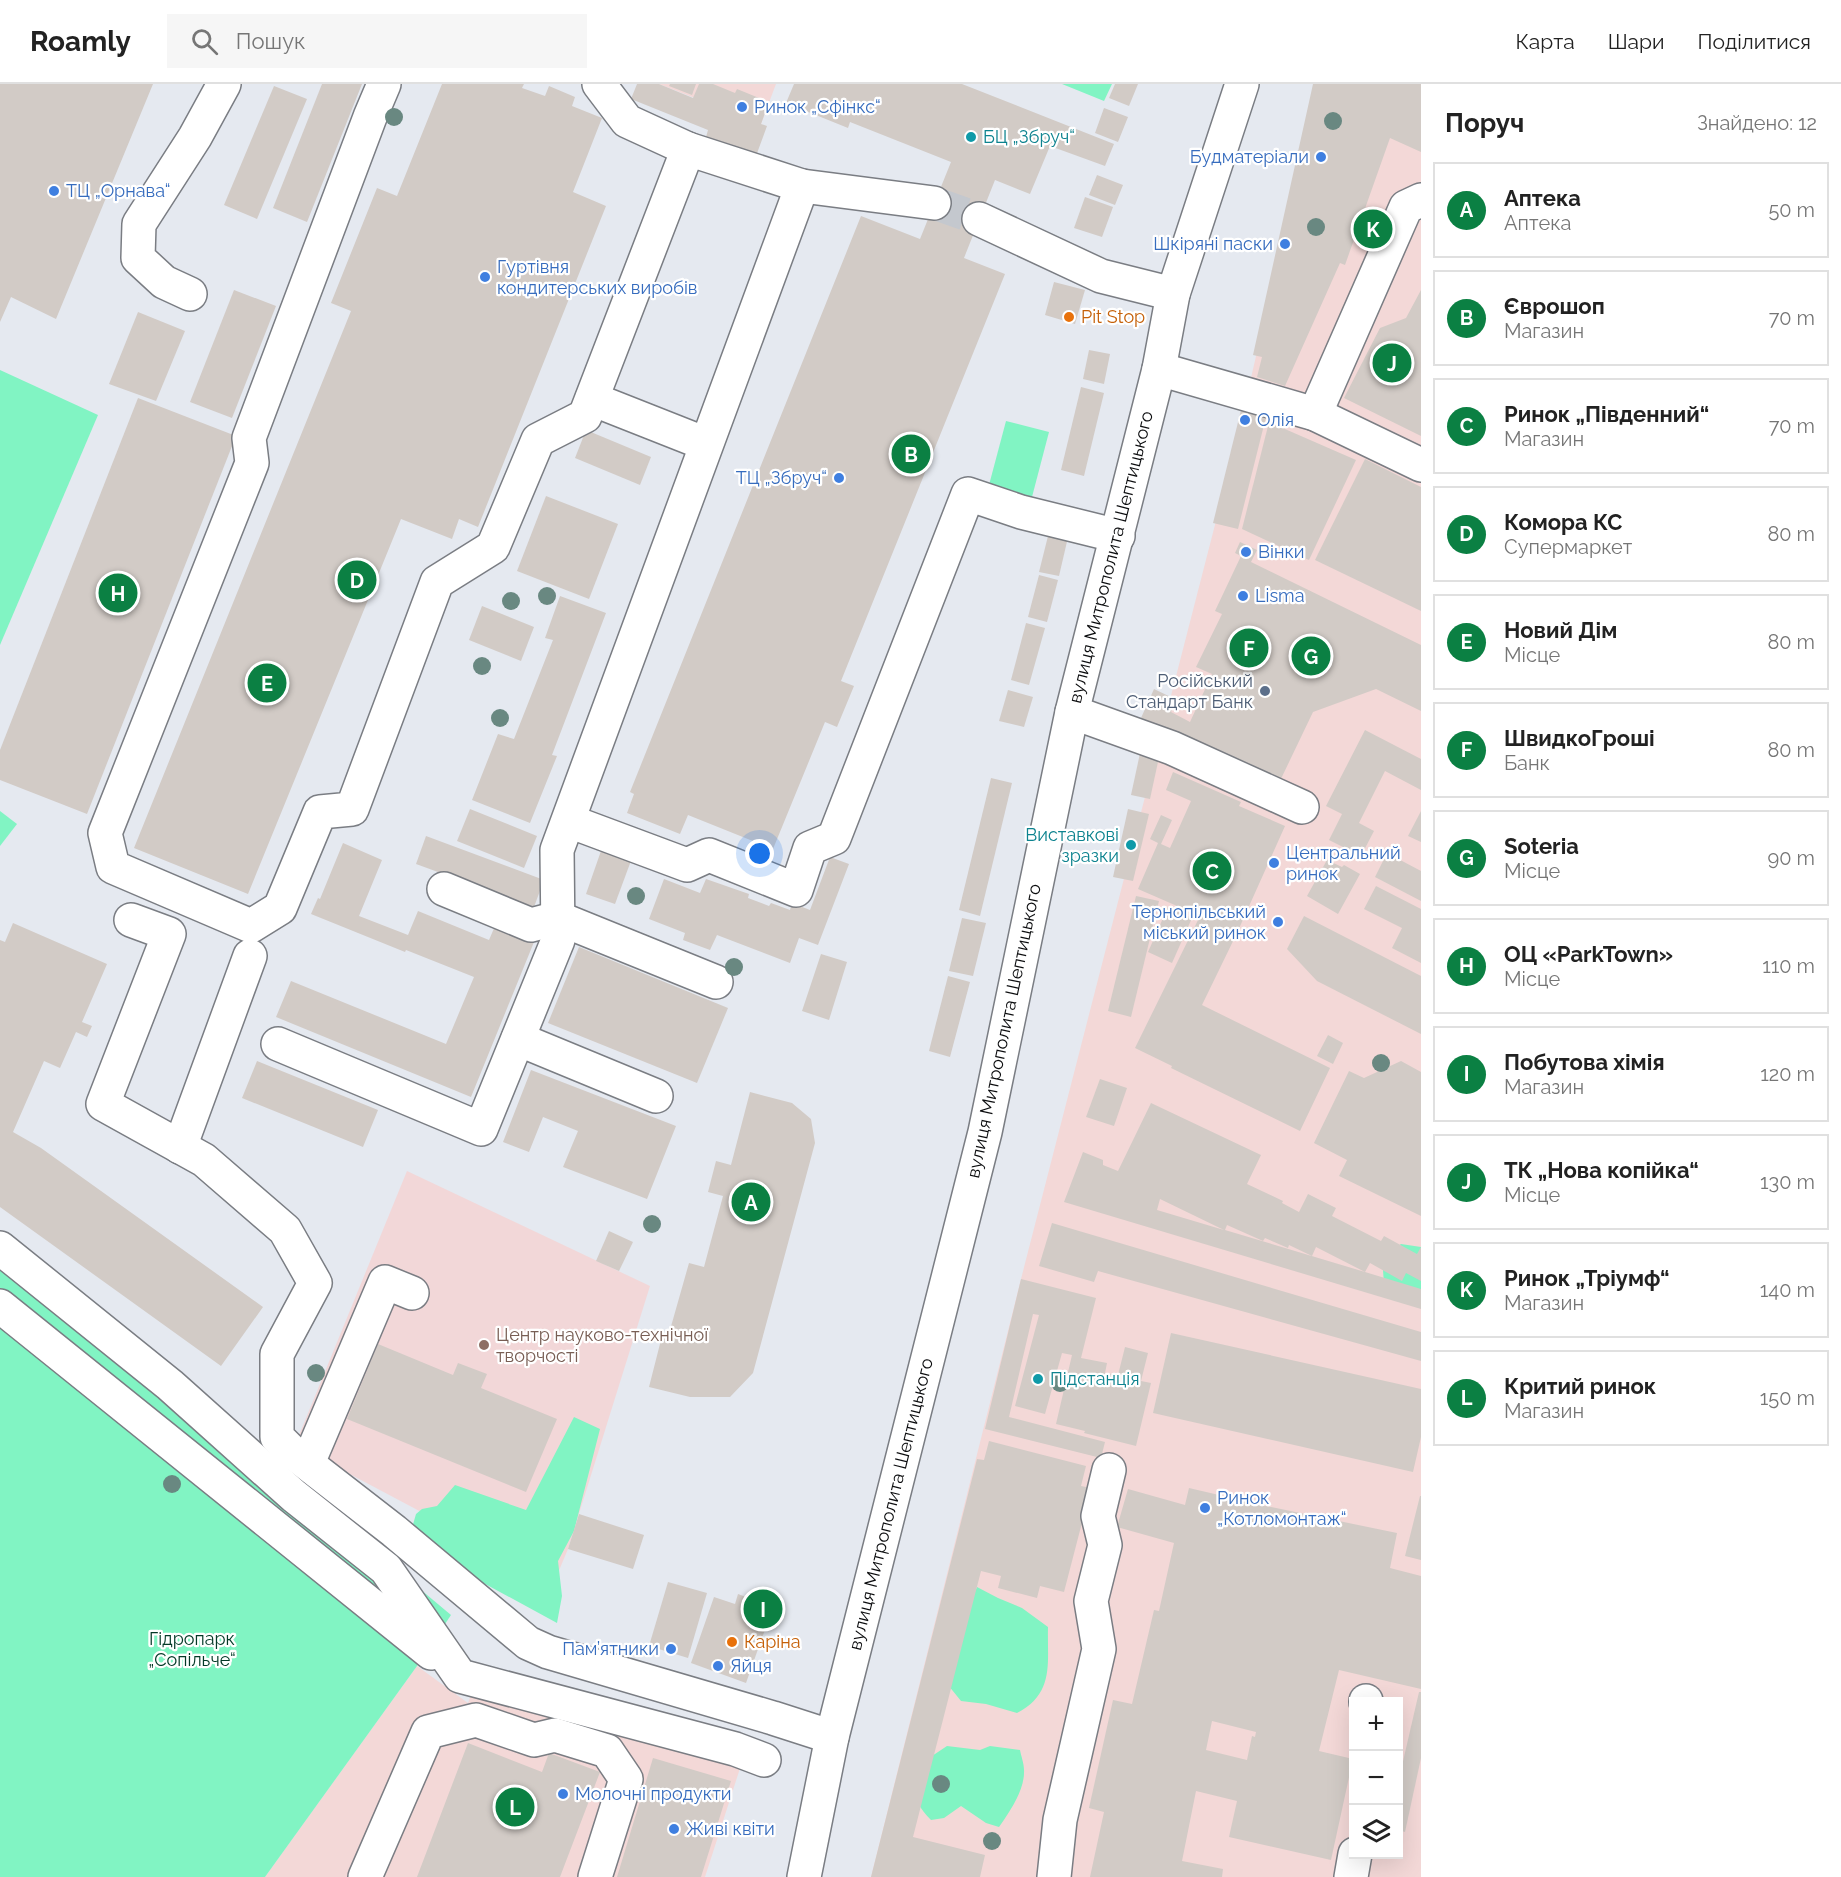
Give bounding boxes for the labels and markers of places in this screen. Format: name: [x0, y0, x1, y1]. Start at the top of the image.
place label: Ринок „Сфінкс“: [754, 96, 881, 117]
marker: Ринок „Сфінкс“: [735, 100, 749, 114]
place label: БЦ „Збруч“: [983, 126, 1075, 147]
marker: БЦ „Збруч“: [964, 130, 978, 144]
place label: Будматеріали: [1190, 146, 1309, 167]
marker: Будматеріали: [1314, 150, 1328, 164]
place label: ТЦ „Орнава“: [66, 180, 170, 201]
marker: ТЦ „Орнава“: [47, 184, 61, 198]
pin: K: [1354, 206, 1392, 252]
place label: Шкіряні паски: [1153, 233, 1273, 254]
marker: Шкіряні паски: [1278, 237, 1292, 251]
place label: Гуртівня кондитерських виробів: [497, 256, 697, 298]
marker: Гуртівня кондитерських виробів: [478, 270, 492, 284]
place label: Pit Stop: [1081, 306, 1145, 327]
marker: Pit Stop: [1062, 310, 1076, 324]
pin: J: [1372, 340, 1412, 386]
place label: Олія: [1257, 409, 1294, 430]
marker: Олія: [1238, 413, 1252, 427]
pin: B: [892, 432, 930, 476]
place label: ТЦ „Збруч“: [736, 467, 827, 488]
marker: ТЦ „Збруч“: [832, 471, 846, 485]
place label: Вінки: [1258, 541, 1304, 562]
marker: Вінки: [1239, 545, 1253, 559]
pin: D: [338, 558, 376, 602]
pin: H: [98, 570, 138, 616]
place label: Lisma: [1255, 585, 1304, 606]
marker: Lisma: [1236, 589, 1250, 603]
pin: F: [1230, 626, 1268, 670]
pin: G: [1292, 634, 1330, 678]
pin: E: [248, 660, 286, 706]
place label: Російський Стандарт Банк: [1126, 670, 1253, 712]
marker: Російський Стандарт Банк: [1258, 684, 1272, 698]
place label: Виставкові зразки: [1025, 824, 1119, 866]
marker: Виставкові зразки: [1124, 838, 1138, 852]
place label: Центральний ринок: [1286, 842, 1401, 884]
pin: C: [1192, 848, 1232, 894]
marker: Центральний ринок: [1267, 856, 1281, 870]
place label: Тернопільський міський ринок: [1132, 901, 1266, 943]
marker: Тернопільський міський ринок: [1271, 915, 1285, 929]
pin: A: [732, 1180, 771, 1224]
place label: Центр науково-технічної творчості: [496, 1324, 708, 1366]
marker: Центр науково-технічної творчості: [477, 1338, 491, 1352]
place label: Підстанція: [1050, 1368, 1140, 1389]
marker: Підстанція: [1031, 1372, 1045, 1386]
place label: Ринок „Котломонтаж“: [1217, 1487, 1346, 1529]
marker: Ринок „Котломонтаж“: [1198, 1501, 1212, 1515]
pin: I: [744, 1586, 783, 1631]
place label: Каріна: [744, 1631, 801, 1652]
marker: Каріна: [725, 1635, 739, 1649]
place label: Пам’ятники: [562, 1638, 659, 1659]
marker: Пам’ятники: [664, 1642, 678, 1656]
place label: Яйця: [730, 1655, 772, 1676]
marker: Яйця: [711, 1659, 725, 1673]
place label: Молочні продукти: [575, 1783, 731, 1804]
pin: L: [496, 1784, 534, 1830]
marker: Молочні продукти: [556, 1787, 570, 1801]
place label: Живі квіти: [686, 1818, 775, 1839]
marker: Живі квіти: [667, 1822, 681, 1836]

